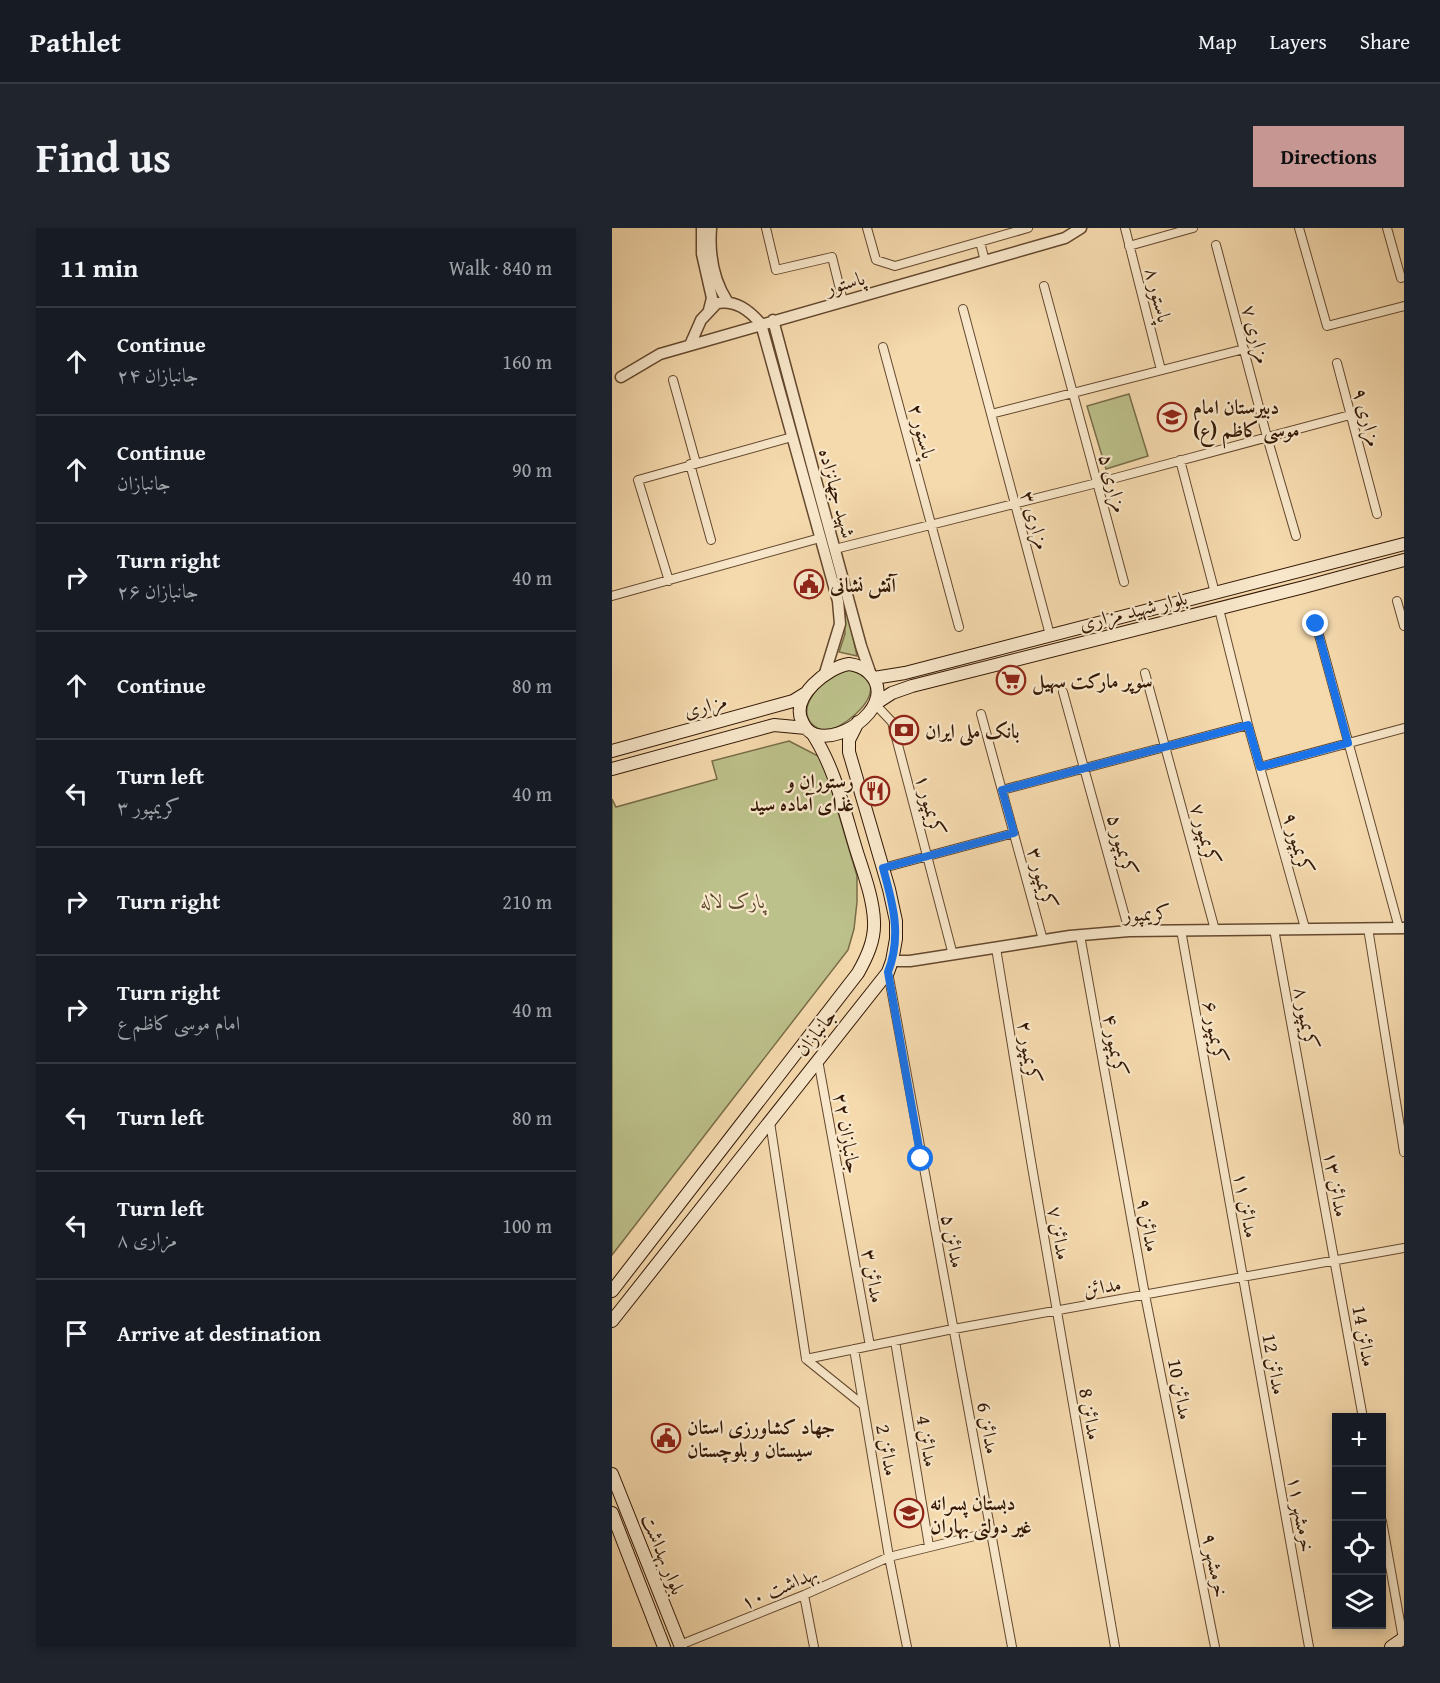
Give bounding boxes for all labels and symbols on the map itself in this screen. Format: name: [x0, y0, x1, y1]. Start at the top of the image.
street label: پاستور: [820, 262, 869, 303]
street label: پاستور ۸: [1137, 265, 1180, 327]
street label: مزاری ۷: [1235, 301, 1279, 367]
street label: مزاری ۹: [1346, 384, 1390, 450]
place label: دبیرستان امام موسی کاظم (ع): [1193, 392, 1300, 449]
street label: پاستور ۲: [901, 400, 945, 463]
school or university icon: دبیرستان امام موسی کاظم (ع): [1156, 401, 1188, 433]
street label: شهید جهانزاده: [812, 445, 864, 541]
street label: مزاری ۵: [1092, 450, 1136, 516]
street label: مزاری ۳: [1014, 487, 1058, 553]
public building icon: آتش نشانی: [793, 568, 825, 600]
place label: آتش نشانی: [829, 570, 898, 599]
street label: بلوار شهید مزاری: [1076, 583, 1190, 637]
route end: [1302, 610, 1328, 636]
supermarket icon: سوپر مارکت سهیل: [995, 664, 1027, 696]
place label: سوپر مارکت سهیل: [1032, 666, 1153, 695]
street label: مزاری: [680, 685, 730, 725]
bank icon: بانک ملی ایران: [888, 714, 920, 746]
place label: بانک ملی ایران: [925, 716, 1020, 747]
place label: رستوران و غذای آماده سید: [750, 766, 854, 818]
street label: کریمپور ۱: [909, 771, 953, 839]
restaurant icon: رستوران و غذای آماده سید: [859, 775, 891, 807]
street label: کریمپور ۷: [1184, 800, 1228, 868]
street label: کریمپور ۹: [1276, 809, 1322, 877]
street label: کریمپور ۵: [1101, 811, 1145, 879]
street label: کریمپور ۳: [1021, 844, 1065, 912]
park label: پارک لاله: [700, 886, 768, 916]
street label: کریمپور: [1121, 898, 1171, 928]
street label: کریمپور ۸: [1287, 984, 1327, 1052]
street label: کریمپور ۶: [1196, 998, 1236, 1066]
street label: جانبازان: [787, 1002, 843, 1062]
street label: کریمپور ۴: [1096, 1011, 1136, 1079]
street label: کریمپور ۲: [1011, 1019, 1049, 1085]
street label: جانبازان ۲۲: [827, 1090, 869, 1176]
route start: [907, 1145, 933, 1171]
street label: مدائن ۱۳: [1317, 1149, 1357, 1219]
street label: مدائن ۱۱: [1227, 1170, 1267, 1240]
street label: مدائن ۹: [1130, 1196, 1168, 1254]
street label: مدائن ۷: [1041, 1204, 1079, 1262]
street label: مدائن ۵: [935, 1212, 973, 1270]
street label: مدائن ۳: [855, 1247, 893, 1305]
street label: مدائن: [1081, 1268, 1123, 1304]
street label: مدائن 14: [1345, 1303, 1385, 1369]
street label: مدائن 12: [1255, 1331, 1295, 1397]
street label: مدائن 10: [1161, 1356, 1201, 1422]
street label: مدائن 8: [1072, 1386, 1110, 1442]
street label: مدائن 6: [970, 1400, 1008, 1456]
place label: جهاد کشاورزی استان سیستان و بلوچستان: [687, 1412, 835, 1464]
street label: مدائن 4: [910, 1413, 946, 1469]
public building icon: جهاد کشاورزی استان سیستان و بلوچستان: [650, 1422, 682, 1454]
street label: مدائن 2: [869, 1422, 907, 1478]
street label: خرمشهر ۱۱: [1281, 1474, 1323, 1554]
place label: دبستان پسرانه غیر دولتی بهاران: [930, 1488, 1032, 1541]
school or university icon: دبستان پسرانه غیر دولتی بهاران: [893, 1497, 925, 1529]
street label: بلوار بهداشت: [635, 1509, 693, 1599]
street label: خرمشهر ۹: [1196, 1530, 1236, 1600]
street label: بهداشت ۱۰: [736, 1558, 822, 1616]

